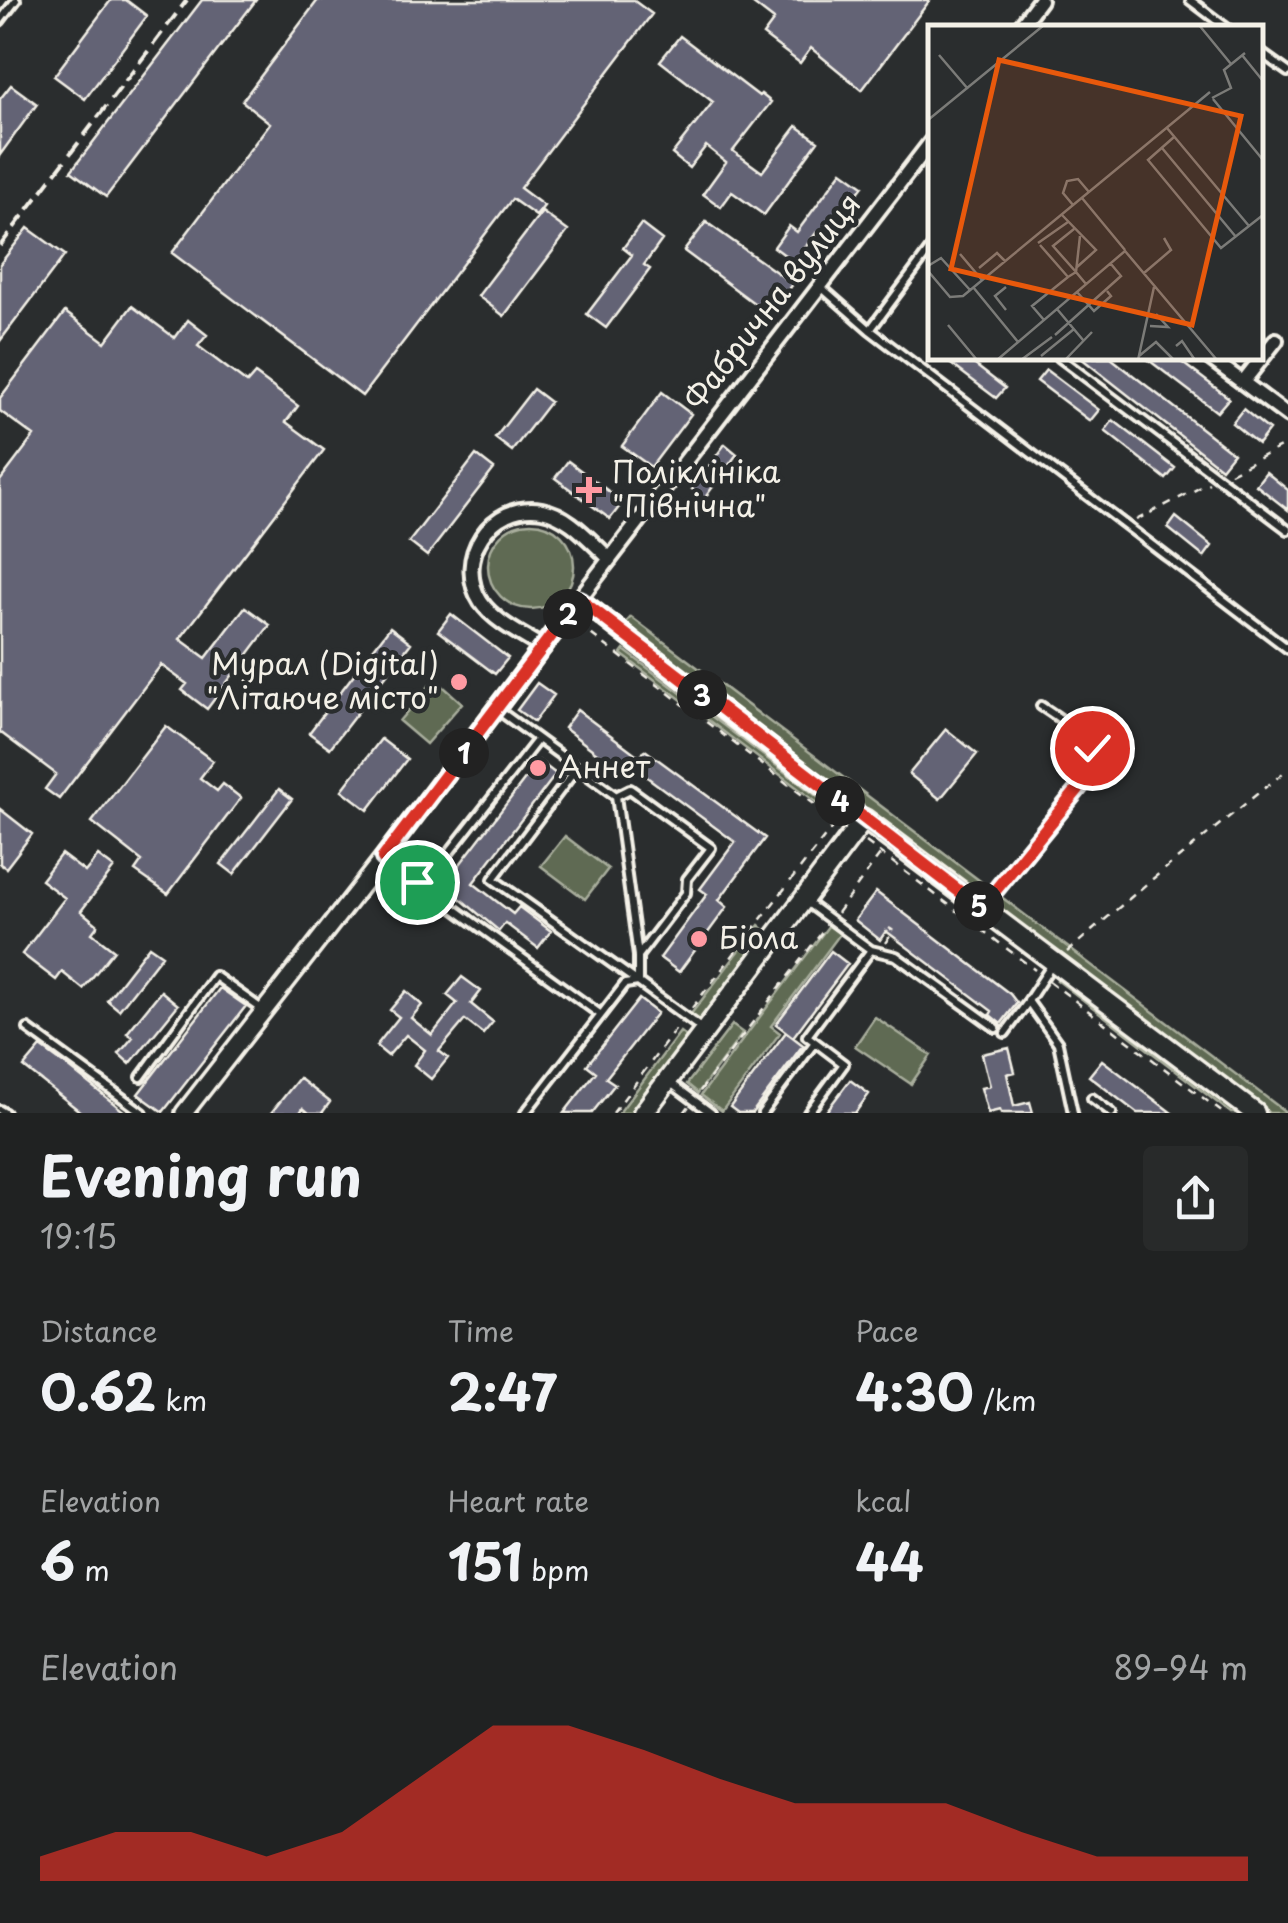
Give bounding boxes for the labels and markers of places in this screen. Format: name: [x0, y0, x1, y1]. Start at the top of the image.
place label: Поліклініка "Північна": [612, 448, 781, 527]
marker: Поліклініка "Північна": [576, 477, 602, 503]
pin: 2: [543, 589, 593, 639]
place label: Мурал (Digital) "Літаюче місто": [206, 640, 439, 719]
pin: 3: [677, 670, 727, 720]
marker: Мурал (Digital) "Літаюче місто": [448, 671, 470, 693]
pin: [1050, 706, 1135, 791]
pin: 1: [439, 728, 489, 778]
place label: Аннет: [558, 743, 651, 788]
marker: Аннет: [527, 757, 549, 779]
pin: 4: [815, 776, 865, 826]
pin: [375, 840, 460, 925]
pin: 5: [954, 881, 1004, 931]
place label: Біола: [719, 914, 798, 959]
marker: Біола: [688, 928, 710, 950]

